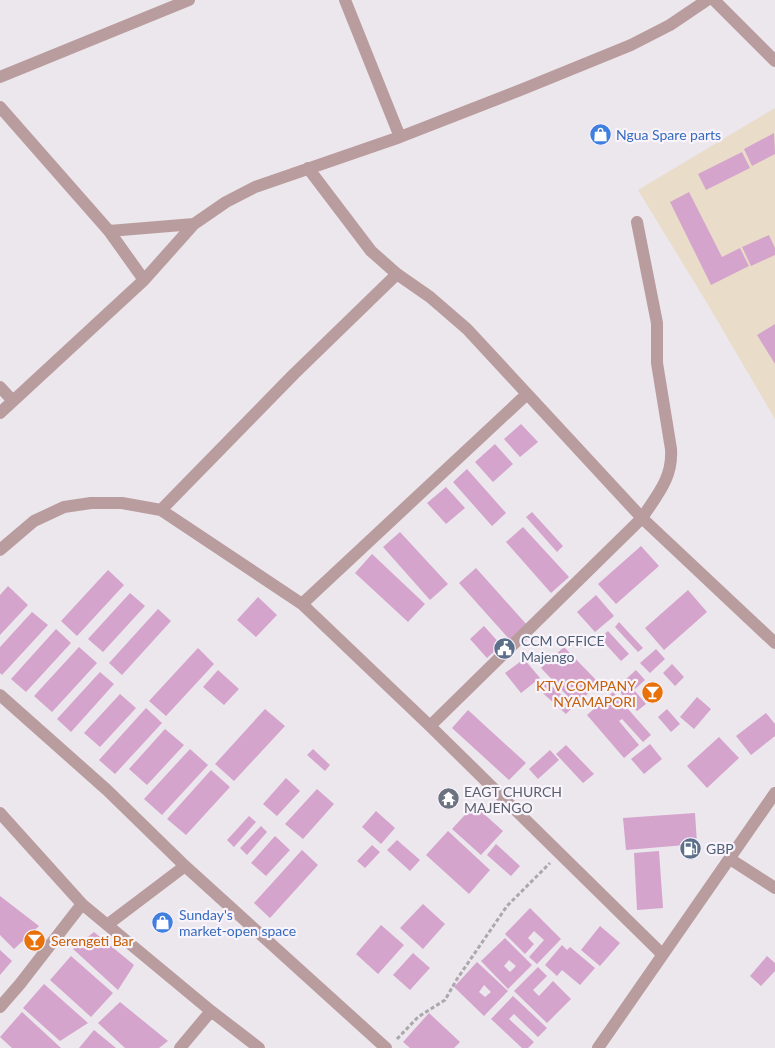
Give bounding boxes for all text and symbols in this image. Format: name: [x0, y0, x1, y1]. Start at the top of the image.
shop icon: Ngua Spare parts: [588, 122, 612, 146]
place label: Ngua Spare parts: [616, 126, 721, 143]
place label: CCM OFFICE Majengo: [521, 632, 605, 665]
public building icon: CCM OFFICE Majengo: [493, 636, 517, 660]
place label: KTV COMPANY NYAMAPORI: [536, 677, 636, 710]
bar icon: KTV COMPANY NYAMAPORI: [640, 681, 664, 705]
place label: EAGT CHURCH MAJENGO: [464, 783, 562, 816]
temple icon: EAGT CHURCH MAJENGO: [436, 787, 460, 811]
fuel station icon: GBP: [678, 836, 702, 860]
place label: GBP: [706, 840, 734, 857]
place label: Sunday's market-open space: [179, 906, 296, 939]
shop icon: Sunday's market-open space: [151, 910, 175, 934]
bar icon: Serengeti Bar: [23, 928, 47, 952]
place label: Serengeti Bar: [51, 932, 134, 949]

